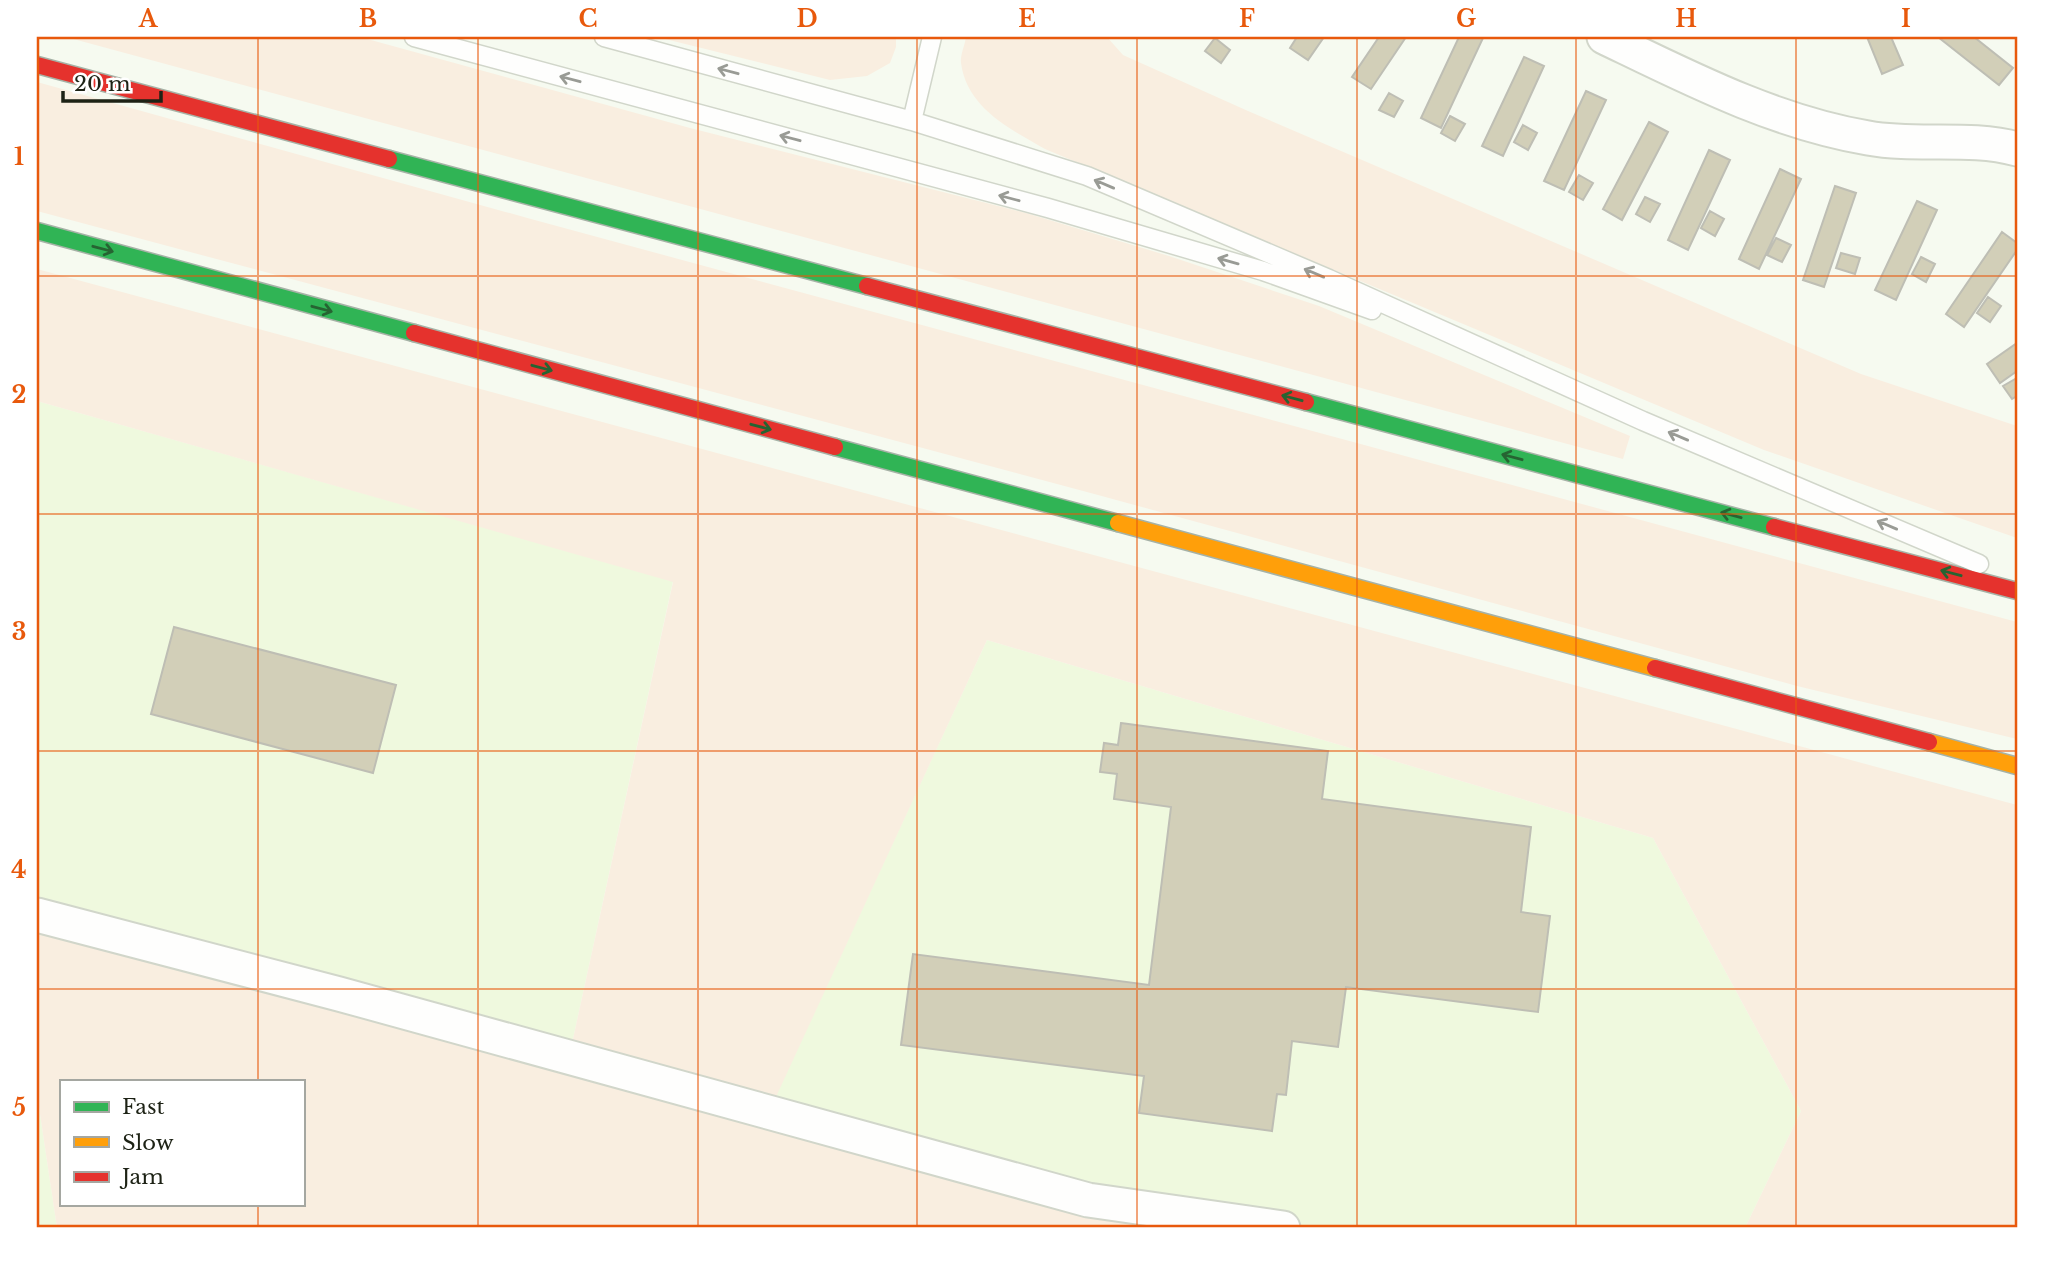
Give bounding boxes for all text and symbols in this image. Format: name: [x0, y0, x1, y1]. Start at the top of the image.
text: A: [138, 5, 159, 33]
text: B: [359, 5, 377, 33]
text: C: [579, 5, 597, 33]
text: D: [796, 5, 818, 33]
text: E: [1018, 5, 1036, 33]
text: F: [1239, 5, 1255, 33]
text: G: [1456, 5, 1476, 33]
text: H: [1675, 5, 1697, 33]
text: I: [1901, 5, 1911, 33]
scale bar: [63, 60, 161, 104]
one-way arrow: [717, 63, 739, 76]
text: 20 m: [74, 71, 131, 97]
one-way arrow: [559, 72, 582, 85]
one-way arrow: [779, 131, 801, 144]
text: 1: [14, 143, 24, 171]
one-way arrow: [1094, 176, 1116, 189]
one-way arrow: [998, 190, 1020, 203]
one-way arrow: [91, 244, 113, 257]
one-way arrow: [1217, 253, 1239, 266]
one-way arrow: [1303, 266, 1325, 279]
one-way arrow: [310, 303, 333, 316]
one-way arrow: [530, 362, 553, 375]
text: 2: [12, 381, 26, 409]
one-way arrow: [1281, 391, 1303, 404]
one-way arrow: [750, 422, 772, 435]
one-way arrow: [1668, 428, 1689, 441]
one-way arrow: [1501, 450, 1523, 463]
one-way arrow: [1721, 508, 1743, 521]
one-way arrow: [1877, 518, 1898, 531]
one-way arrow: [1940, 566, 1962, 579]
text: 3: [12, 618, 26, 646]
text: 4: [11, 856, 27, 884]
legend: [60, 1080, 304, 1206]
text: 5: [12, 1094, 26, 1122]
text: Fast: [122, 1094, 164, 1120]
text: Slow: [122, 1130, 174, 1156]
text: Jam: [119, 1164, 164, 1190]

